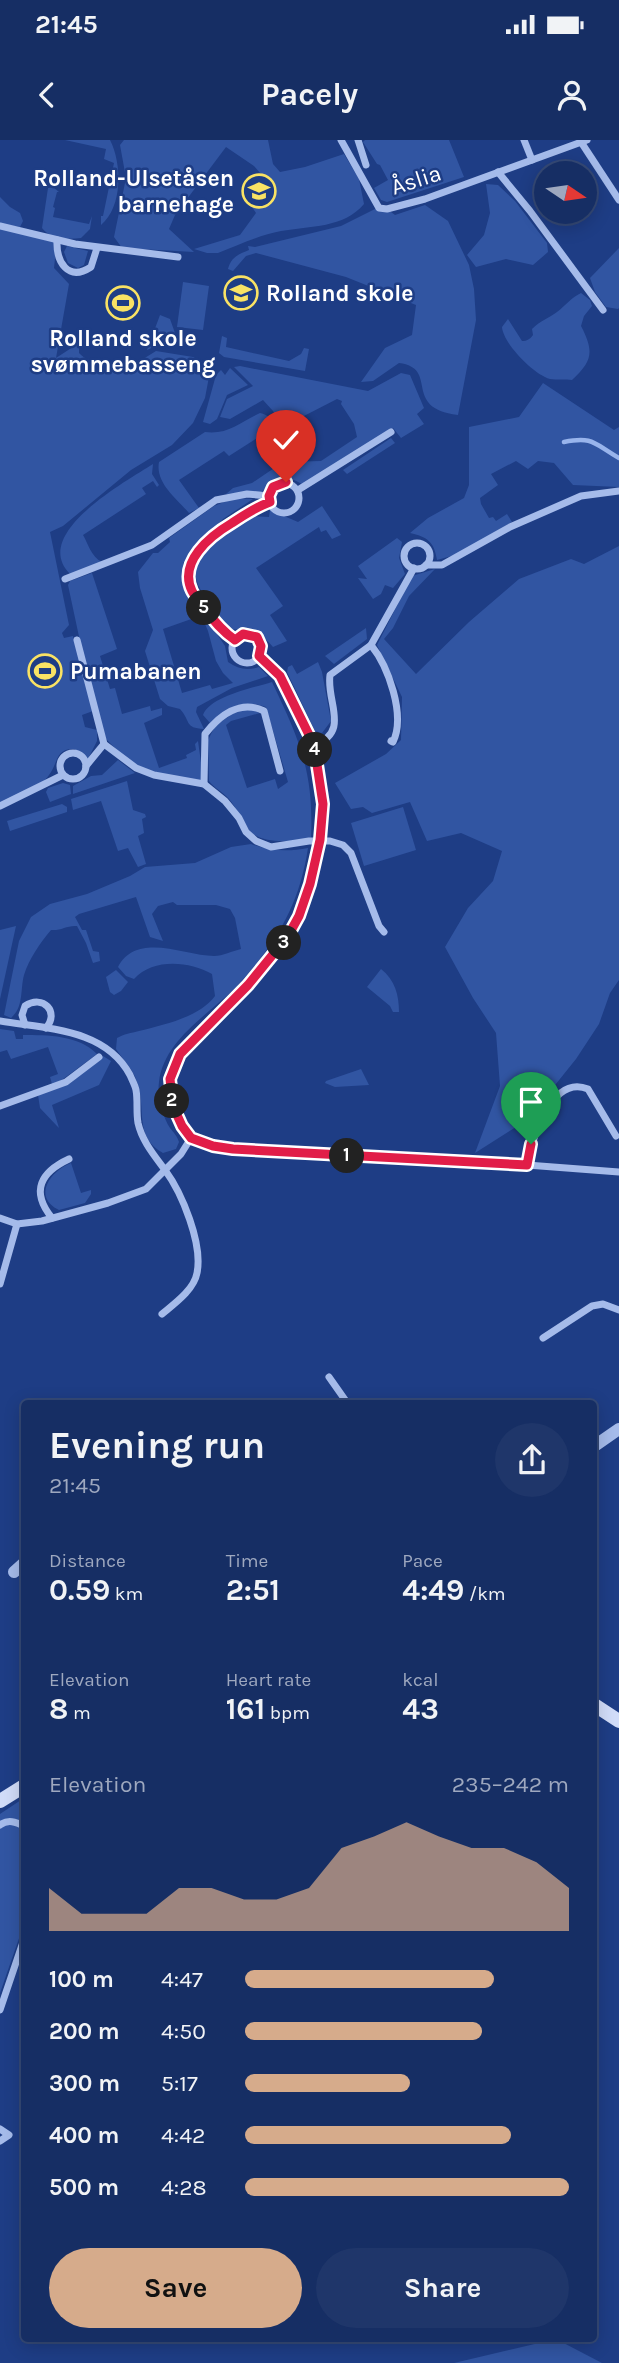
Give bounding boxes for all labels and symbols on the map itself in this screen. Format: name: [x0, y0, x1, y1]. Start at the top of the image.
street label: Åslia: [387, 159, 445, 201]
north arrow: [534, 161, 597, 224]
place label: Rolland-Ulsetåsen barnehage: [33, 165, 234, 218]
school or university icon: Rolland-Ulsetåsen barnehage: [240, 172, 278, 210]
school or university icon: Rolland skole: [222, 274, 260, 312]
place label: Rolland skole: [266, 280, 414, 307]
sports icon: Rolland skole svømmebasseng: [104, 284, 142, 322]
place label: Rolland skole svømmebasseng: [31, 325, 215, 378]
pin: [256, 410, 316, 482]
pin: 5: [186, 590, 222, 626]
sports icon: Pumabanen: [26, 652, 64, 690]
place label: Pumabanen: [70, 658, 201, 685]
pin: 4: [298, 732, 332, 768]
pin: 3: [266, 926, 302, 960]
pin: [501, 1072, 561, 1144]
pin: 2: [154, 1084, 190, 1118]
pin: 1: [330, 1138, 364, 1174]

